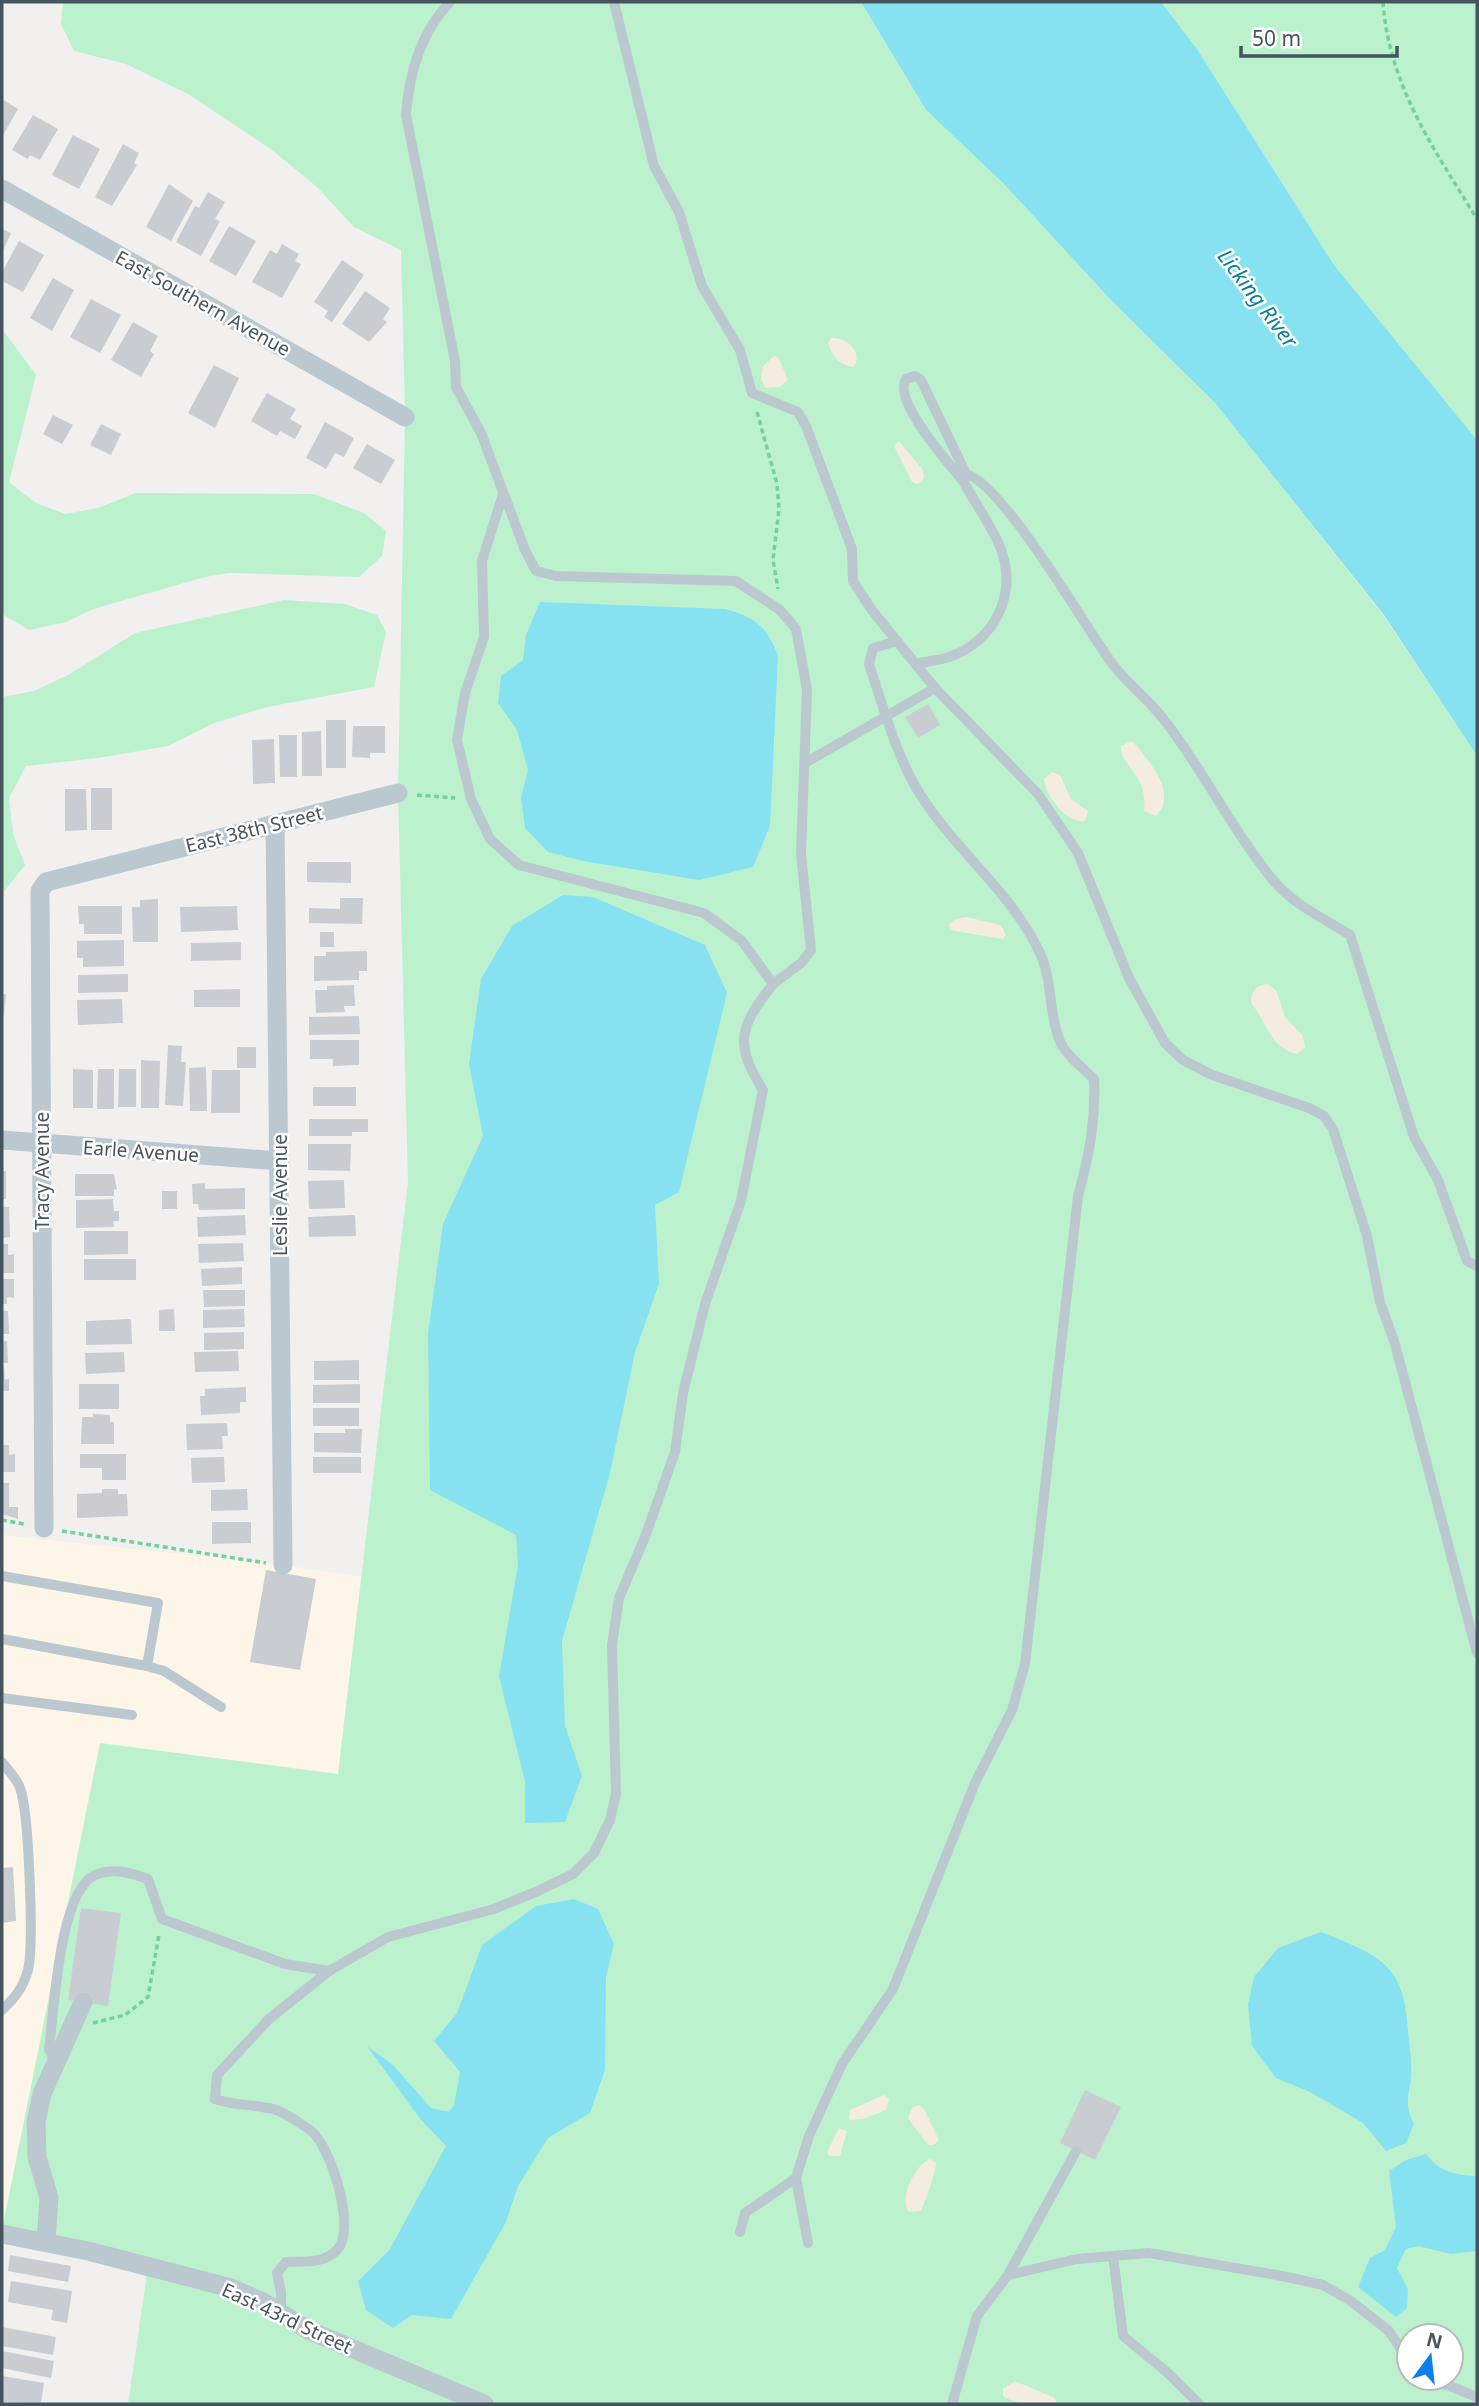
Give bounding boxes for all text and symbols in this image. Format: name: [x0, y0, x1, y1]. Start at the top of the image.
scale bar: [1241, 14, 1397, 58]
text: 50 m: [1252, 24, 1301, 52]
water label: Licking River: [1212, 243, 1305, 354]
street label: East Southern Avenue: [111, 244, 295, 362]
street label: East 38th Street: [183, 799, 325, 859]
street label: Tracy Avenue: [29, 1112, 55, 1230]
street label: Earle Avenue: [82, 1134, 200, 1168]
street label: Leslie Avenue: [267, 1134, 293, 1256]
street label: East 43rd Street: [218, 2276, 357, 2360]
north arrow: [1395, 2322, 1465, 2392]
text: N: [1424, 2326, 1445, 2355]

